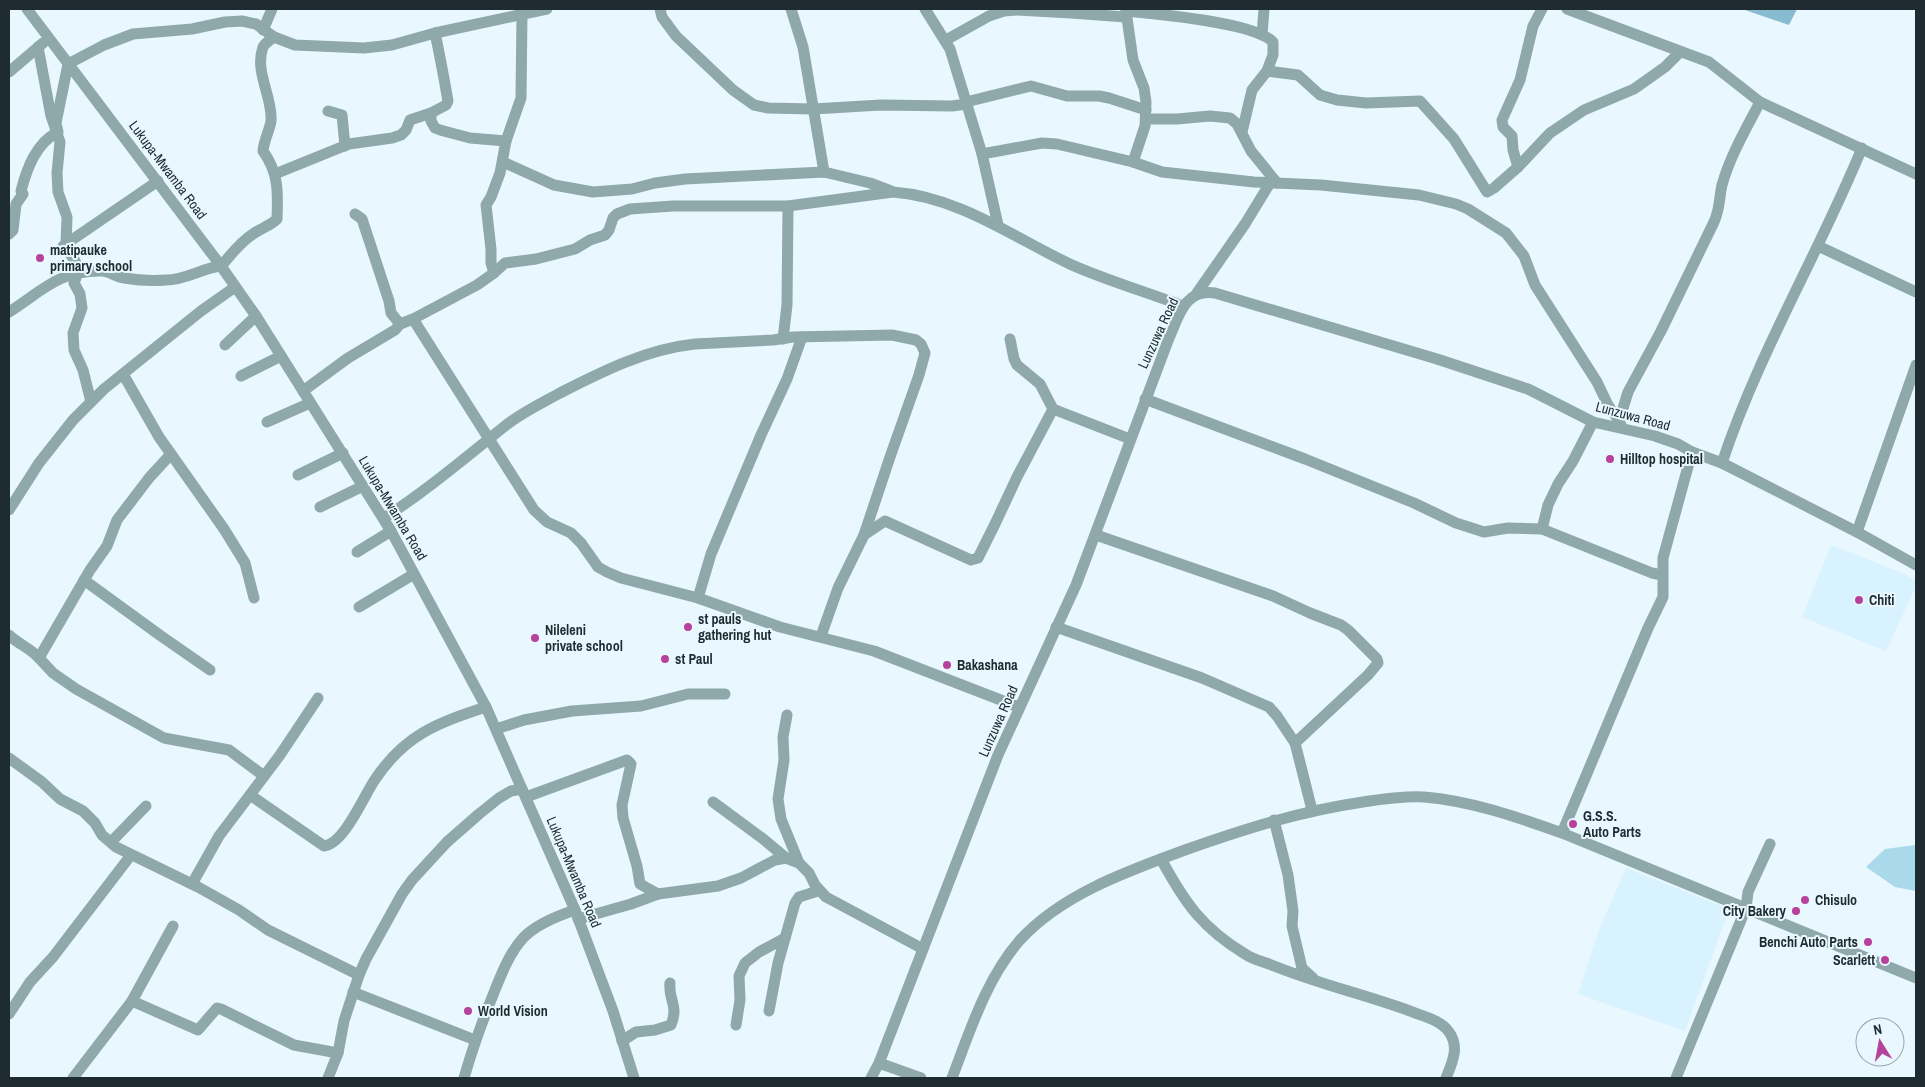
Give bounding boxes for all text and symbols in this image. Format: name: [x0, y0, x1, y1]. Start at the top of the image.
street label: Lukupa-Mwamba Road: [125, 117, 211, 223]
place label: matipauke primary school: [50, 241, 132, 275]
marker: matipauke primary school: [34, 252, 46, 264]
street label: Lunzuwa Road: [1134, 294, 1182, 372]
street label: Lunzuwa Road: [1594, 397, 1672, 435]
place label: Hilltop hospital: [1620, 450, 1703, 468]
street label: Lukupa-Mwamba Road: [355, 452, 431, 564]
marker: Hilltop hospital: [1604, 453, 1616, 465]
place label: Chiti: [1869, 591, 1895, 609]
marker: Chiti: [1853, 594, 1865, 606]
place label: st pauls gathering hut: [698, 610, 772, 644]
place label: Nileleni private school: [545, 621, 623, 655]
marker: st pauls gathering hut: [682, 621, 694, 633]
marker: Nileleni private school: [529, 632, 541, 644]
place label: st Paul: [675, 650, 713, 668]
marker: st Paul: [659, 653, 671, 665]
place label: Bakashana: [957, 656, 1018, 674]
marker: Bakashana: [941, 659, 953, 671]
street label: Lunzuwa Road: [974, 682, 1022, 760]
place label: G.S.S. Auto Parts: [1583, 807, 1641, 841]
street label: Lukupa-Mwamba Road: [543, 814, 605, 930]
marker: G.S.S. Auto Parts: [1567, 818, 1579, 830]
place label: Chisulo: [1815, 891, 1857, 909]
marker: Chisulo: [1799, 894, 1811, 906]
place label: City Bakery: [1723, 902, 1787, 920]
marker: City Bakery: [1790, 905, 1802, 917]
place label: Benchi Auto Parts: [1759, 933, 1858, 951]
marker: Benchi Auto Parts: [1862, 936, 1874, 948]
place label: Scarlett: [1833, 951, 1875, 969]
marker: Scarlett: [1879, 954, 1891, 966]
place label: World Vision: [478, 1002, 548, 1020]
marker: World Vision: [462, 1005, 474, 1017]
north arrow: [1855, 1017, 1905, 1067]
text: N: [1872, 1020, 1883, 1039]

